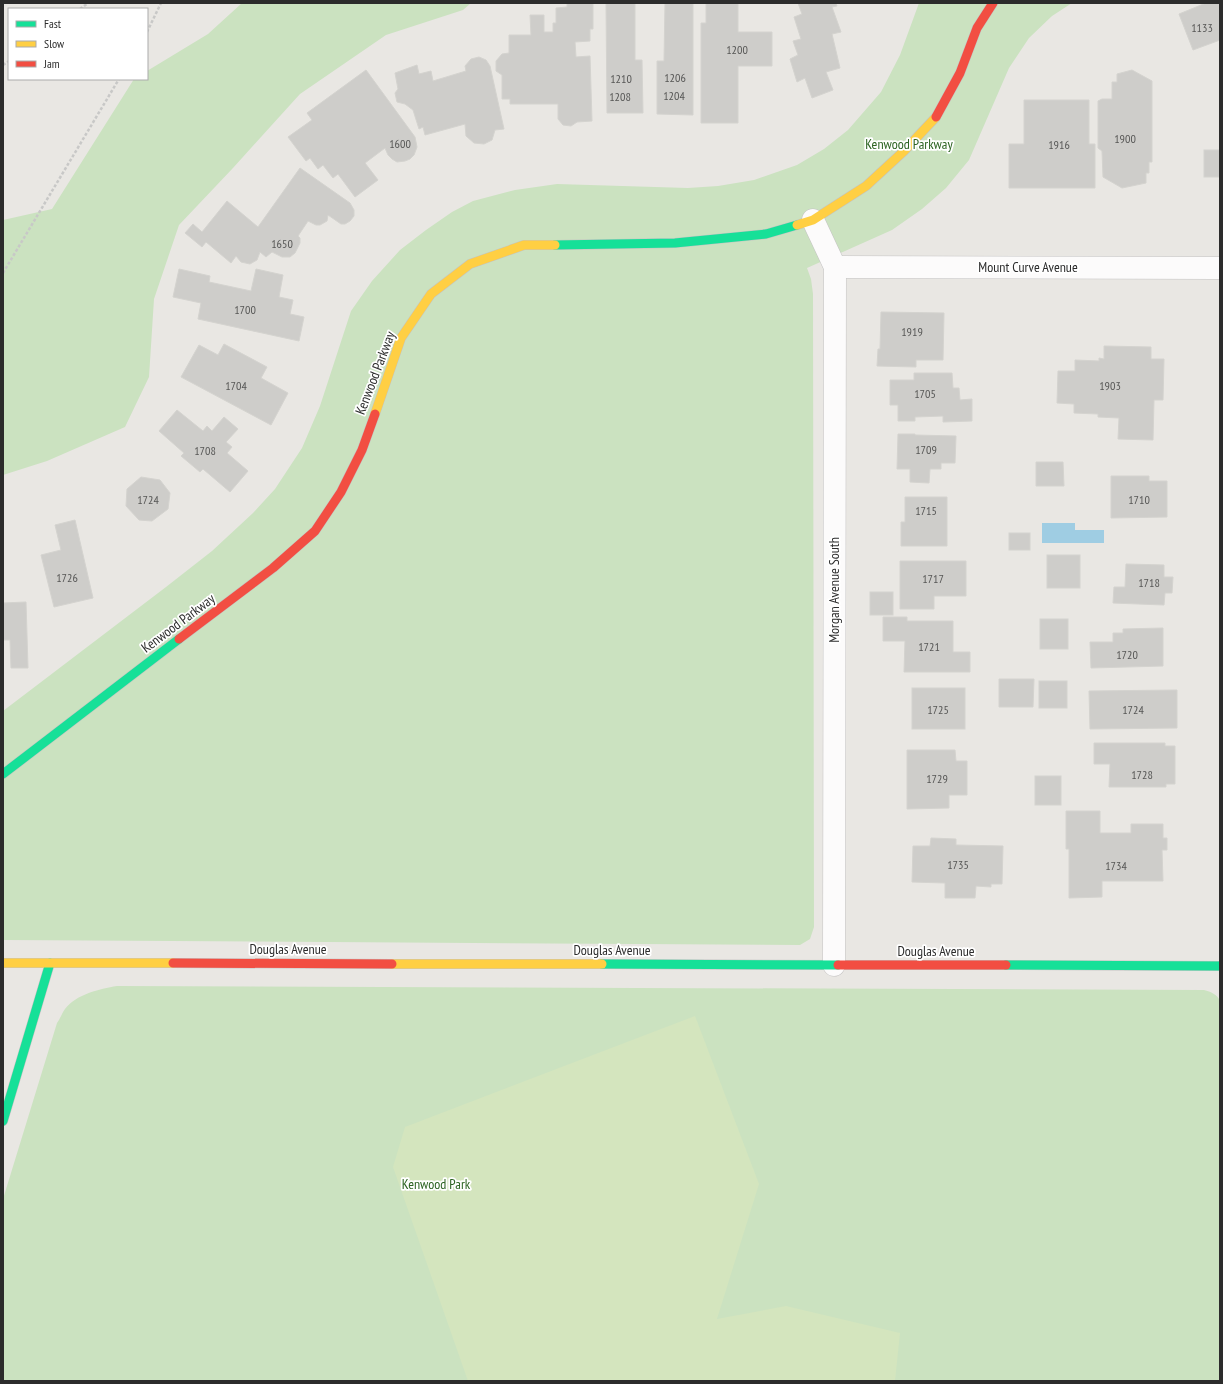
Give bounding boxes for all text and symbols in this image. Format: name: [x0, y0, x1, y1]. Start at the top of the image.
legend: [8, 8, 148, 80]
text: Fast: [44, 16, 62, 31]
house number: 1133: [1191, 20, 1213, 35]
text: Slow: [44, 36, 65, 51]
house number: 1200: [726, 42, 748, 57]
text: Jam: [43, 56, 60, 71]
house number: 1206: [664, 70, 686, 85]
house number: 1210: [610, 71, 632, 86]
house number: 1204: [663, 88, 685, 103]
house number: 1208: [609, 89, 631, 104]
house number: 1900: [1114, 131, 1136, 146]
park label: Kenwood Parkway: [865, 135, 953, 153]
house number: 1600: [389, 136, 411, 151]
house number: 1916: [1048, 137, 1070, 152]
house number: 1650: [271, 236, 293, 251]
street label: Mount Curve Avenue: [978, 258, 1078, 276]
house number: 1700: [234, 302, 256, 317]
house number: 1919: [901, 324, 923, 339]
street label: Kenwood Parkway: [351, 328, 399, 417]
house number: 1704: [225, 378, 247, 393]
house number: 1903: [1099, 378, 1121, 393]
house number: 1705: [914, 386, 936, 401]
house number: 1709: [915, 442, 937, 457]
house number: 1708: [194, 443, 216, 458]
house number: 1724: [137, 492, 159, 507]
house number: 1710: [1128, 492, 1150, 507]
house number: 1715: [915, 503, 937, 518]
street label: Morgan Avenue South: [825, 537, 843, 643]
house number: 1726: [56, 570, 78, 585]
house number: 1717: [922, 571, 944, 586]
house number: 1718: [1138, 575, 1160, 590]
street label: Kenwood Parkway: [138, 589, 219, 657]
house number: 1721: [918, 639, 940, 654]
house number: 1720: [1116, 647, 1138, 662]
house number: 1725: [927, 702, 949, 717]
house number: 1724: [1122, 702, 1144, 717]
house number: 1728: [1131, 767, 1153, 782]
house number: 1729: [926, 771, 948, 786]
house number: 1735: [947, 857, 969, 872]
house number: 1734: [1105, 858, 1127, 873]
street label: Douglas Avenue: [249, 940, 327, 958]
street label: Douglas Avenue: [573, 941, 651, 959]
street label: Douglas Avenue: [897, 942, 975, 960]
park label: Kenwood Park: [402, 1175, 471, 1193]

